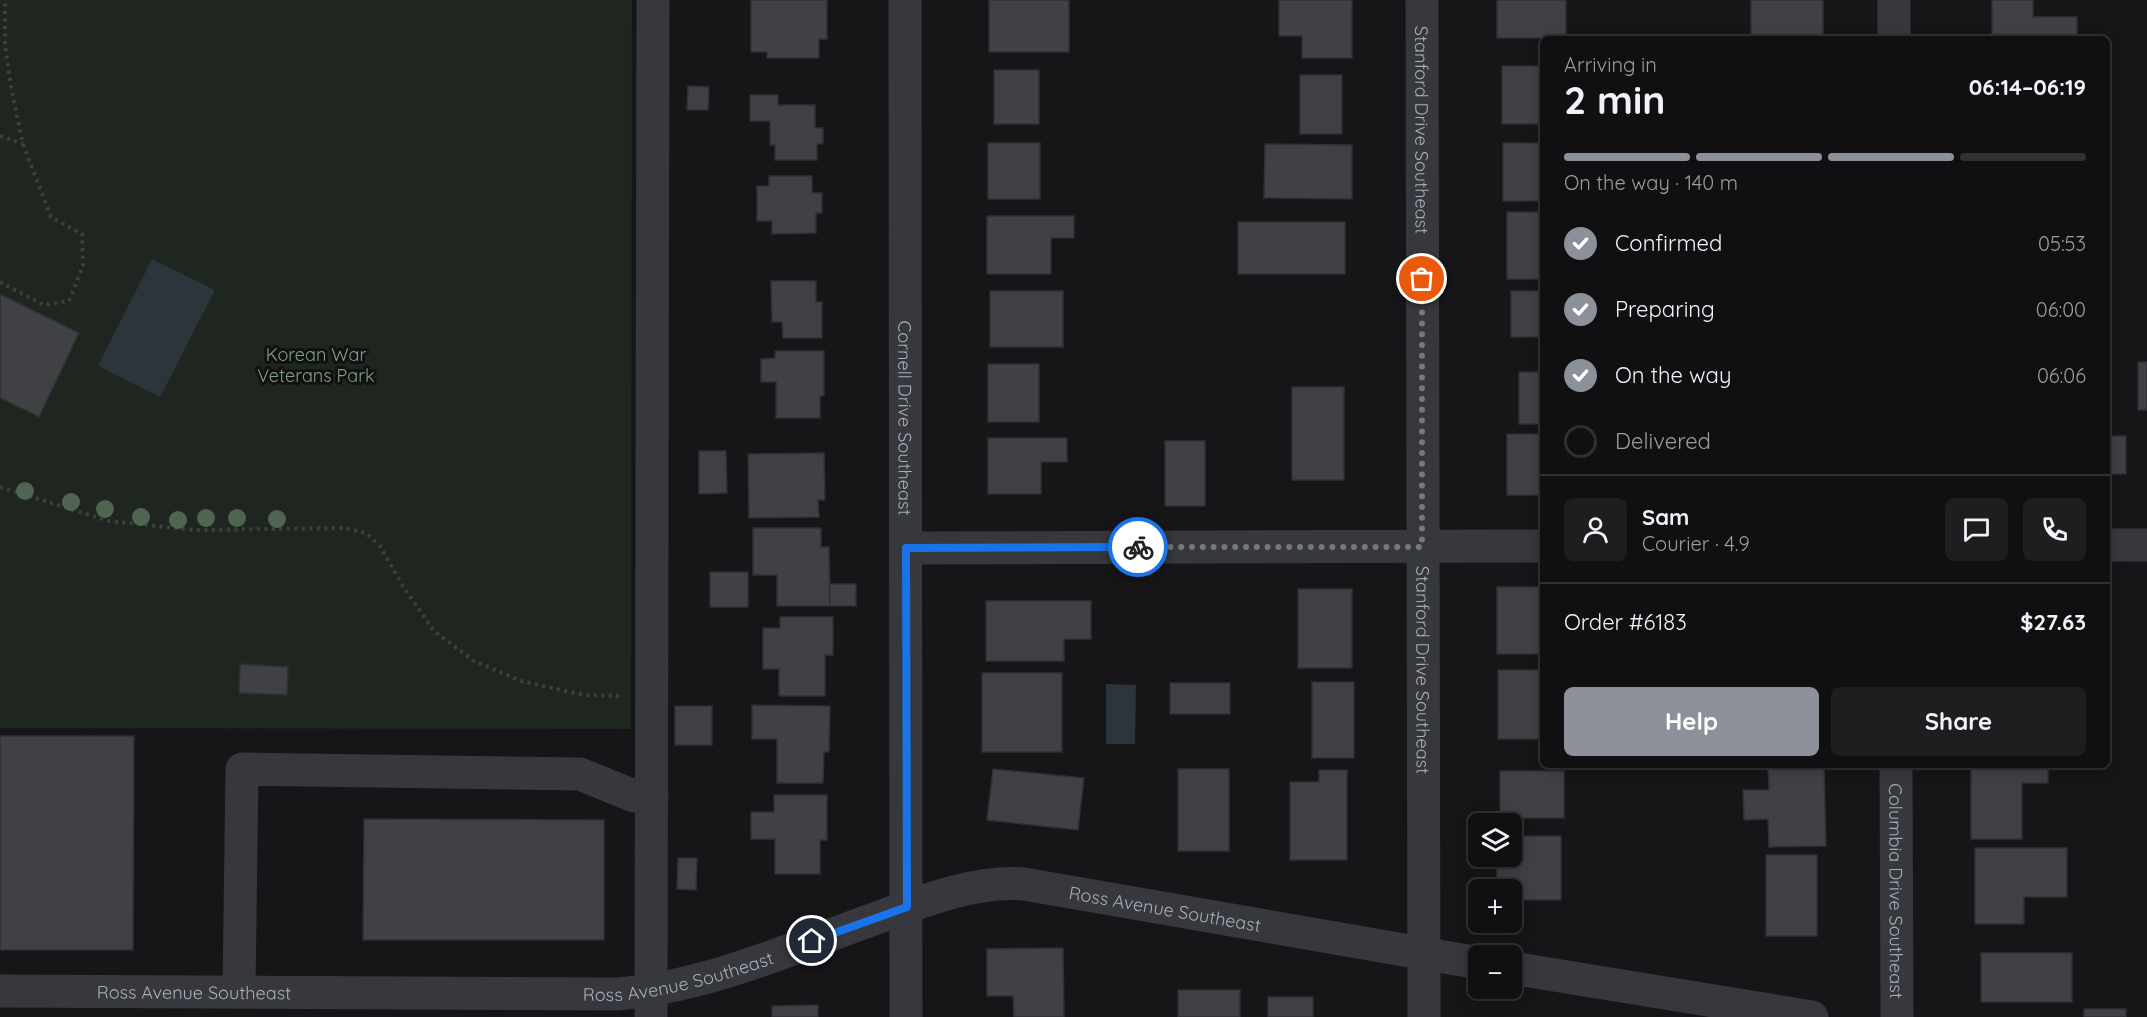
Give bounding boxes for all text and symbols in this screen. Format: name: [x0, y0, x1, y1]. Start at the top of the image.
street label: Stanford Drive Southeast: [1411, 26, 1434, 234]
text: Arriving in: [1564, 52, 1657, 77]
text: 06:14–06:19: [1969, 73, 2086, 101]
text: 2 min: [1564, 75, 1666, 124]
text: On the way · 140 m: [1564, 170, 1738, 195]
icon: check: [1564, 227, 1597, 260]
text: Confirmed: [1615, 229, 1722, 257]
text: 05:53: [2038, 231, 2086, 256]
pin: [1396, 253, 1447, 304]
icon: bag: [1405, 262, 1438, 295]
icon: check: [1564, 293, 1597, 326]
text: Preparing: [1615, 295, 1715, 323]
text: 06:00: [2036, 297, 2086, 322]
street label: Cornell Drive Southeast: [894, 321, 917, 515]
park label: Korean War Veterans Park: [257, 343, 375, 387]
icon: check: [1564, 359, 1597, 392]
text: On the way: [1615, 361, 1731, 389]
text: 06:06: [2037, 363, 2086, 388]
text: Delivered: [1615, 427, 1711, 455]
button: person: [1564, 498, 1627, 561]
button: chat: [1945, 498, 2008, 561]
button: phone: [2023, 498, 2086, 561]
text: Sam: [1642, 503, 1689, 531]
courier: [1108, 517, 1168, 577]
icon: bike: [1122, 531, 1155, 564]
text: Courier · 4.9: [1642, 531, 1750, 556]
street label: Stanford Drive Southeast: [1412, 566, 1435, 774]
text: Order #6183: [1564, 608, 1687, 636]
text: $27.63: [2020, 608, 2086, 636]
button: Help: [1564, 687, 1819, 756]
button: Share: [1831, 687, 2086, 756]
street label: Columbia Drive Southeast: [1885, 783, 1908, 999]
map controls: [1468, 813, 1522, 999]
button: layers: [1468, 813, 1522, 867]
button: +: [1468, 879, 1522, 933]
street label: Ross Avenue Southeast: [1067, 881, 1263, 936]
pin: [786, 915, 837, 966]
icon: home: [795, 924, 828, 957]
button: −: [1468, 945, 1522, 999]
street label: Ross Avenue Southeast: [583, 946, 776, 1006]
street label: Ross Avenue Southeast: [97, 980, 291, 1004]

